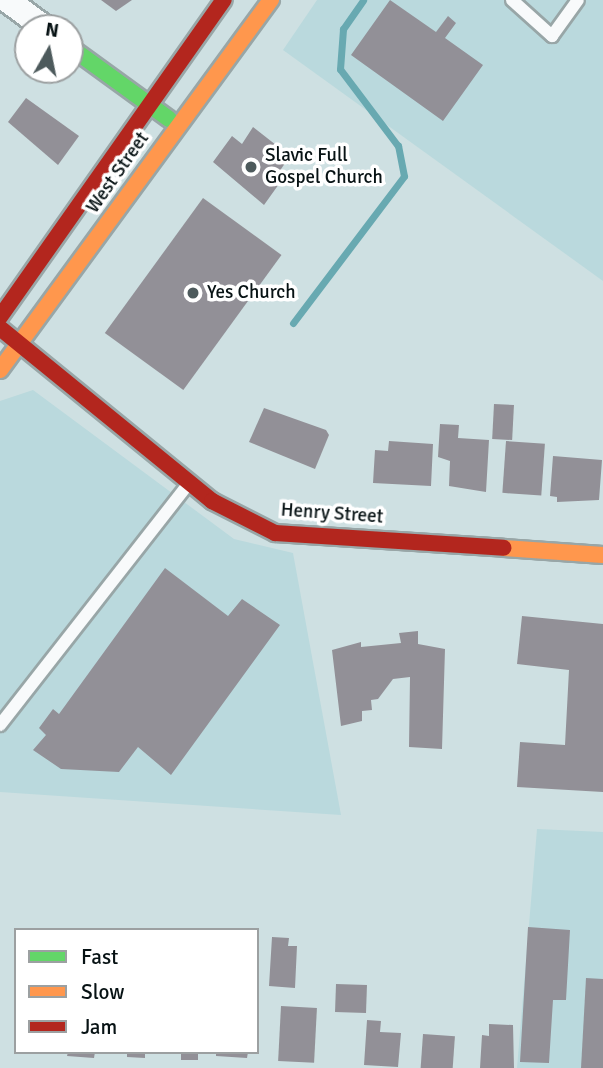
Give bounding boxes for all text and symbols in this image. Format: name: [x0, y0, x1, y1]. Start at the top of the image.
north arrow: [14, 14, 84, 84]
text: N: [44, 17, 60, 43]
street label: West Street: [82, 128, 154, 218]
place label: Slavic Full Gospel Church: [265, 145, 383, 189]
marker: Slavic Full Gospel Church: [243, 159, 259, 175]
place label: Yes Church: [207, 282, 296, 304]
marker: Yes Church: [185, 285, 201, 301]
street label: Henry Street: [280, 499, 384, 529]
legend: [14, 928, 259, 1054]
text: Fast: [81, 944, 118, 970]
text: Slow: [81, 979, 125, 1005]
text: Jam: [81, 1014, 117, 1040]

